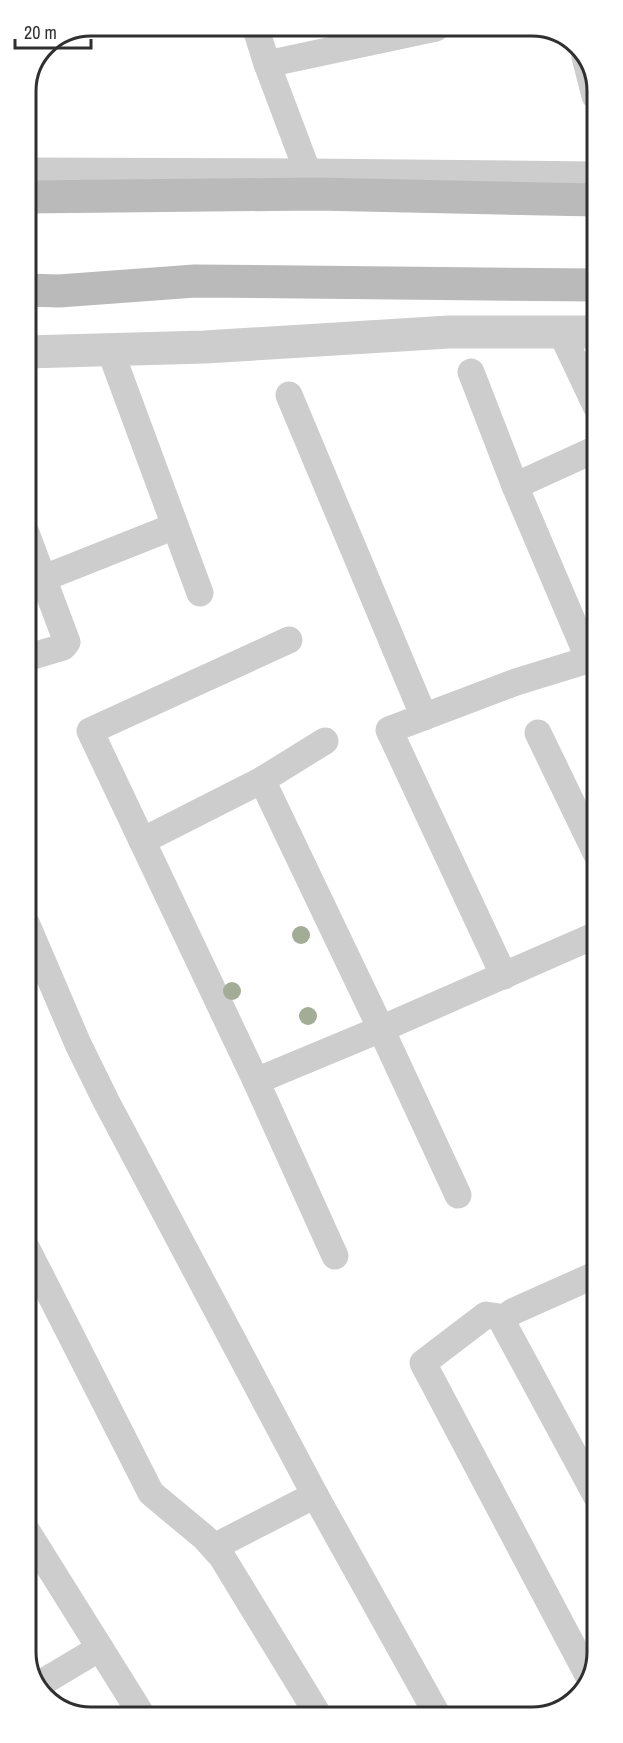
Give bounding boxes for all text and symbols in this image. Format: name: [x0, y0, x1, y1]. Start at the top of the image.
scale bar: [15, 12, 92, 50]
text: 20 m: [24, 20, 57, 45]

